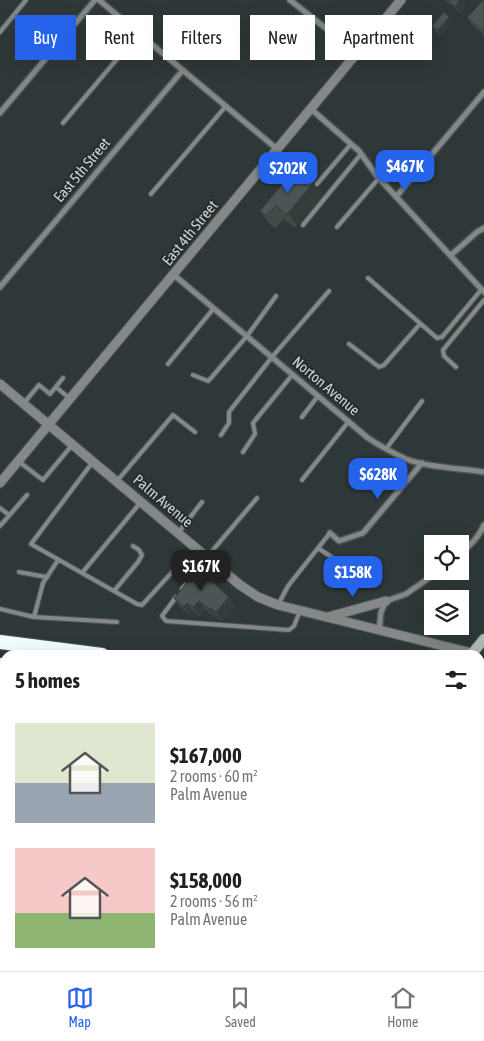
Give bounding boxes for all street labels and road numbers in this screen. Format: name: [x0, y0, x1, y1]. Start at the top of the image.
street label: East 5th Street: [50, 134, 113, 205]
street label: East 4th Street: [158, 197, 221, 269]
street label: Norton Avenue: [289, 353, 363, 419]
street label: Palm Avenue: [130, 471, 197, 531]

